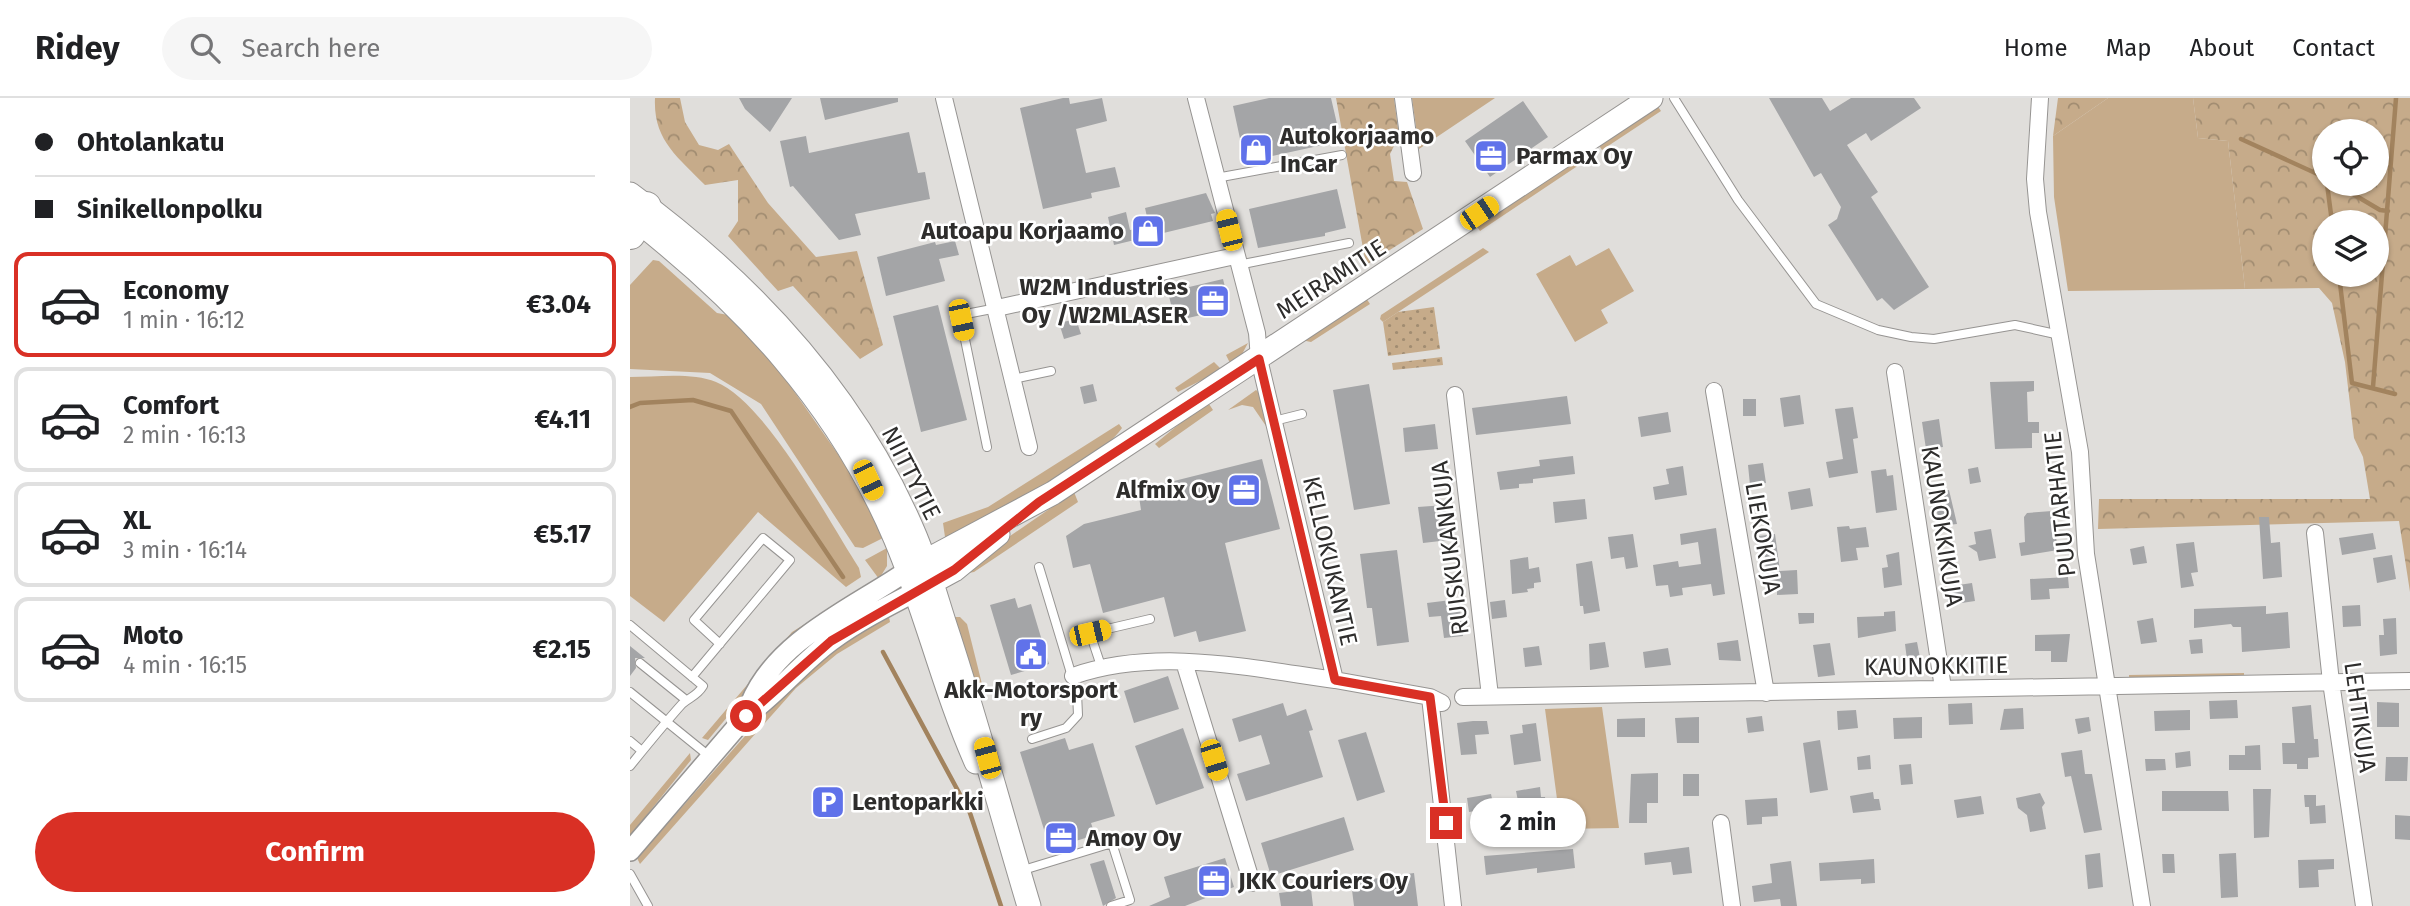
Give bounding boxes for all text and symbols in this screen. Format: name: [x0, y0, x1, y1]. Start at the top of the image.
search box: [162, 17, 652, 80]
text: Ridey: [35, 28, 120, 68]
icon: search: [186, 29, 224, 67]
text: Search here: [242, 33, 380, 64]
text: Home: [2004, 34, 2068, 62]
text: Map: [2106, 34, 2152, 62]
text: About: [2190, 34, 2254, 62]
text: Contact: [2292, 34, 2375, 62]
map controls: [2312, 119, 2389, 287]
button: locate: [2312, 119, 2389, 196]
place label: Autokorjaamo InCar: [1279, 122, 1434, 178]
text: Ohtolankatu: [77, 127, 225, 158]
shop icon: Autokorjaamo InCar: [1237, 131, 1275, 169]
office icon: Parmax Oy: [1472, 137, 1510, 175]
place label: Parmax Oy: [1516, 142, 1633, 170]
car: [1456, 193, 1503, 233]
text: Sinikellonpolku: [77, 194, 263, 225]
car: [1214, 207, 1245, 253]
button: layers: [2312, 210, 2389, 287]
shop icon: Autoapu Korjaamo: [1129, 212, 1167, 250]
place label: Autoapu Korjaamo: [920, 217, 1124, 245]
street label: MEIRAMITIE: [1271, 233, 1391, 325]
icon: car: [39, 273, 102, 336]
place label: W2M Industries Oy /W2MLASER: [1020, 273, 1188, 329]
text: Economy: [123, 275, 229, 306]
office icon: W2M Industries Oy /W2MLASER: [1194, 282, 1232, 320]
text: €3.04: [526, 289, 591, 320]
car: [947, 297, 976, 343]
text: 1 min · 16:12: [123, 306, 245, 334]
icon: car: [39, 388, 102, 451]
text: Comfort: [123, 390, 219, 421]
text: €4.11: [534, 404, 591, 435]
text: 2 min · 16:13: [123, 421, 246, 449]
street label: NIITTYTIE: [876, 422, 946, 524]
street label: PUUTARHATIE: [2038, 430, 2082, 578]
street label: KAUNOKKIKUJA: [1915, 443, 1969, 609]
car: [850, 457, 887, 503]
street label: RUISKUKANKUJA: [1425, 459, 1475, 637]
office icon: Alfmix Oy: [1225, 471, 1263, 509]
street label: KELLOKUKANTIE: [1297, 474, 1363, 648]
place label: Alfmix Oy: [1115, 476, 1221, 504]
street label: LIEKOKUJA: [1739, 480, 1787, 596]
icon: car: [39, 503, 102, 566]
text: XL: [123, 505, 151, 536]
text: €5.17: [534, 519, 591, 550]
text: 3 min · 16:14: [123, 536, 247, 564]
icon: car: [39, 618, 102, 681]
car: [1068, 618, 1113, 648]
text: Moto: [123, 620, 183, 651]
text: €2.15: [533, 634, 591, 665]
public building icon: Akk-Motorsport ry: [1012, 635, 1050, 673]
text: 4 min · 16:15: [123, 651, 247, 679]
street label: KAUNOKKITIE: [1864, 651, 2008, 681]
street label: LEHTIKUJA: [2338, 660, 2382, 774]
place label: Akk-Motorsport ry: [943, 676, 1118, 732]
route start: [730, 700, 762, 732]
car: [972, 735, 1003, 781]
car: [1198, 737, 1231, 783]
parking icon: Lentoparkki: [809, 783, 847, 821]
place label: Lentoparkki: [852, 788, 984, 816]
callout: 2 min: [1470, 798, 1586, 848]
route end: [1430, 807, 1462, 839]
text: 2 min: [1500, 808, 1556, 836]
button: Confirm: [35, 812, 595, 892]
office icon: Amoy Oy: [1042, 819, 1080, 857]
place label: Amoy Oy: [1085, 824, 1182, 852]
office icon: JKK Couriers Oy: [1195, 862, 1233, 900]
place label: JKK Couriers Oy: [1237, 867, 1409, 895]

